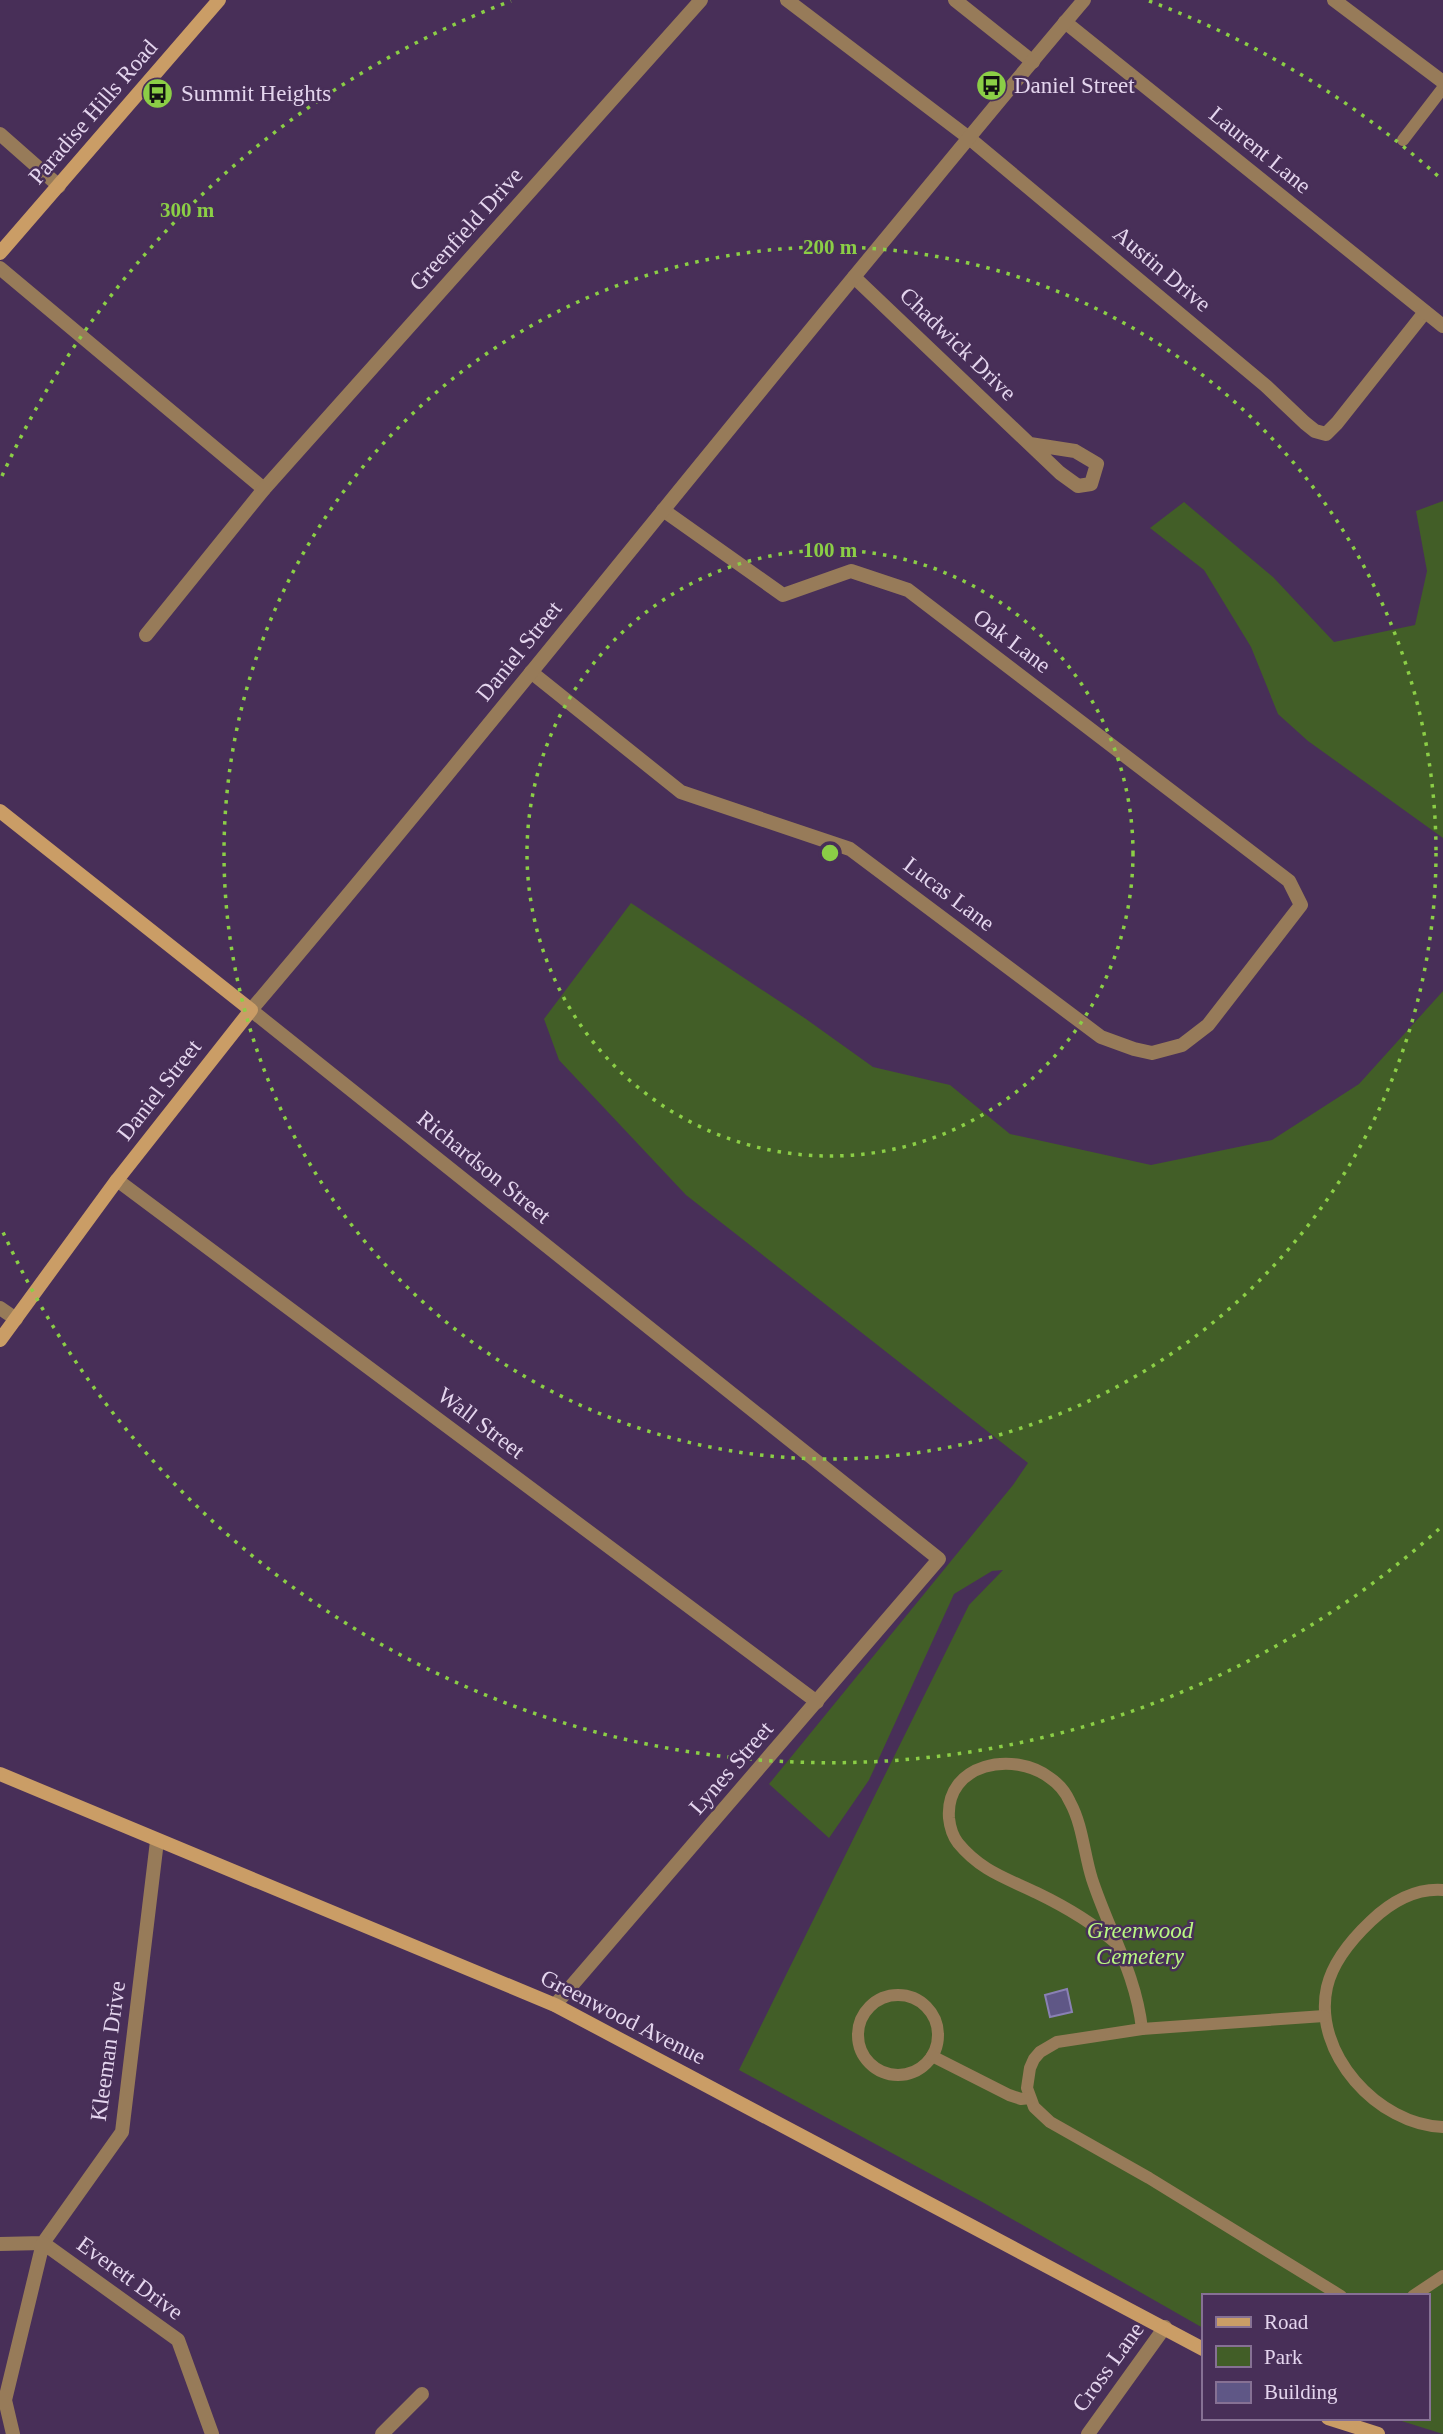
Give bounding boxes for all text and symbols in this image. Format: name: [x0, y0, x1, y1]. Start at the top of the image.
street label: Paradise Hills Road: [24, 34, 163, 189]
bus stop icon: Daniel Street: [974, 68, 1008, 102]
place label: Daniel Street: [1014, 73, 1135, 98]
bus stop icon: Summit Heights: [141, 76, 175, 110]
place label: Summit Heights: [181, 81, 331, 106]
street label: Laurent Lane: [1204, 102, 1316, 198]
street label: Greenfield Drive: [404, 163, 528, 295]
text: 300 m: [160, 198, 215, 222]
street label: Austin Drive: [1108, 221, 1216, 317]
text: 200 m: [803, 235, 858, 259]
street label: Chadwick Drive: [895, 282, 1021, 406]
text: 100 m: [803, 538, 858, 562]
street label: Daniel Street: [471, 596, 567, 706]
street label: Oak Lane: [969, 604, 1055, 678]
centre of rings: [818, 841, 842, 865]
street label: Lucas Lane: [899, 852, 999, 936]
street label: Daniel Street: [112, 1034, 206, 1145]
street label: Richardson Street: [412, 1106, 556, 1229]
street label: Wall Street: [433, 1382, 530, 1464]
street label: Lynes Street: [684, 1716, 778, 1819]
park label: Greenwood Cemetery: [1087, 1918, 1194, 1969]
street label: Greenwood Avenue: [536, 1965, 710, 2069]
street label: Kleeman Drive: [86, 1979, 130, 2123]
street label: Everett Drive: [72, 2231, 188, 2325]
legend: [1202, 2294, 1429, 2420]
text: Road: [1264, 2310, 1309, 2334]
street label: Cross Lane: [1067, 2318, 1149, 2416]
text: Park: [1264, 2345, 1303, 2369]
text: Building: [1264, 2380, 1338, 2404]

